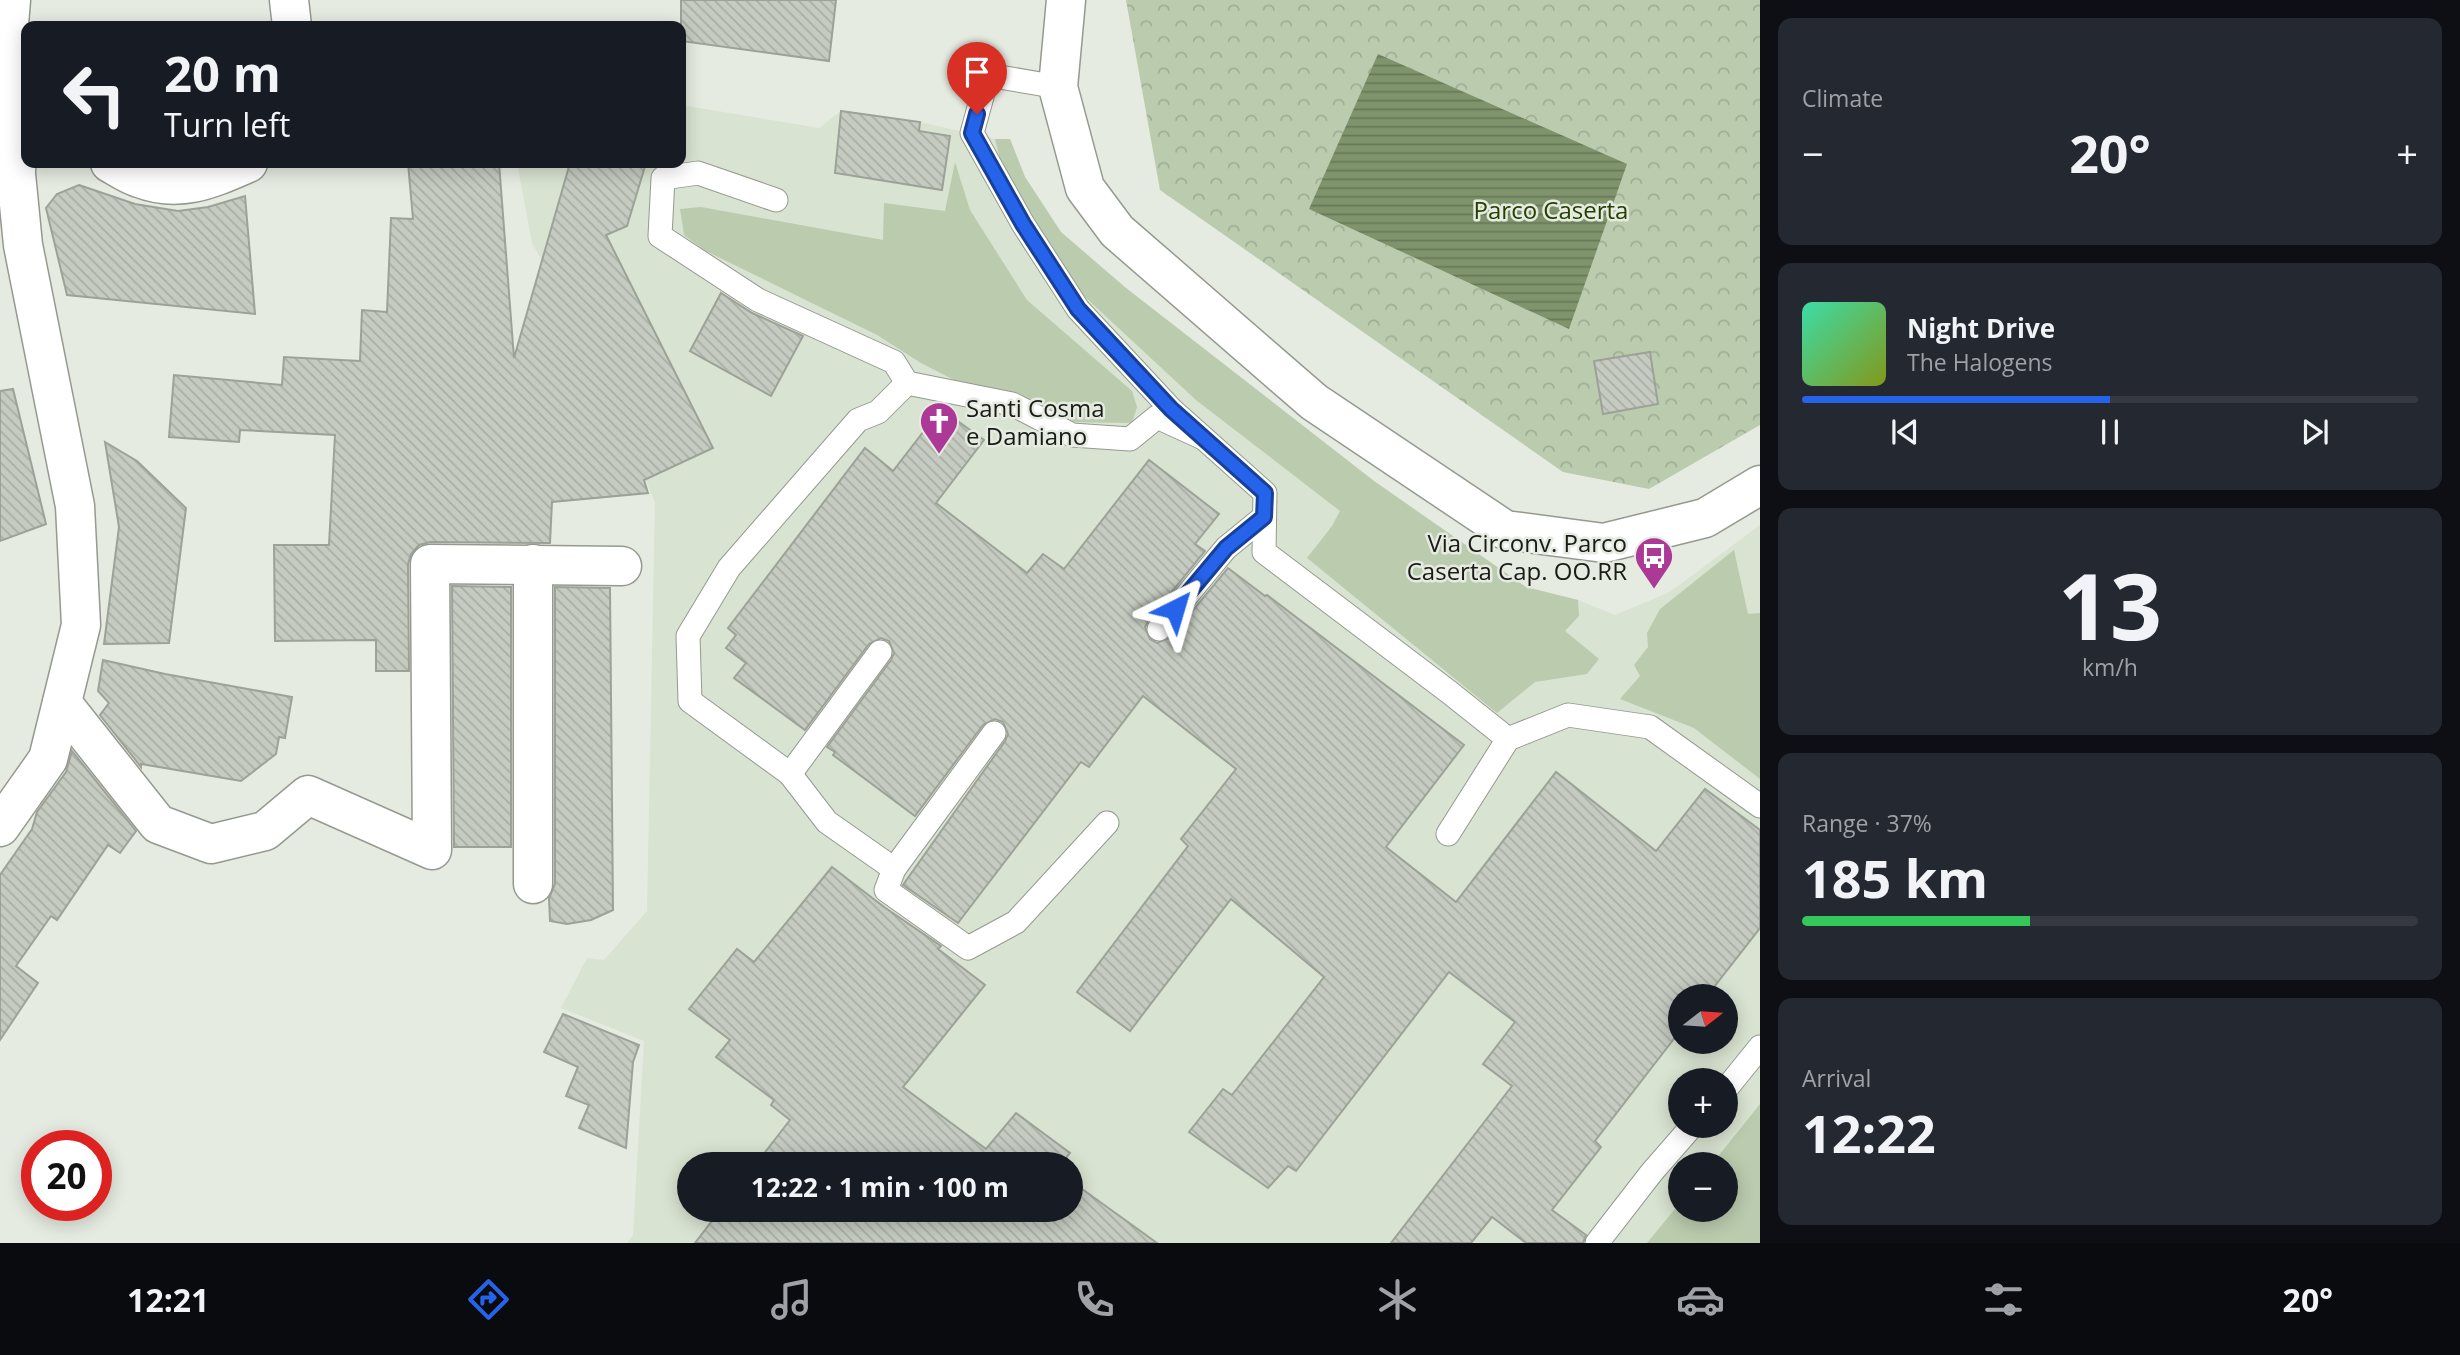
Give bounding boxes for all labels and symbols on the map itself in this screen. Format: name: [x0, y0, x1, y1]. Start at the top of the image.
pin: [947, 42, 1007, 114]
park label: Parco Caserta: [1474, 193, 1628, 226]
place label: Santi Cosma e Damiano: [966, 391, 1105, 452]
church icon: Santi Cosma e Damiano: [918, 400, 960, 455]
place label: Via Circonv. Parco Caserta Cap. OO.RR: [1407, 526, 1627, 587]
bus stop icon: Via Circonv. Parco Caserta Cap. OO.RR: [1633, 535, 1675, 590]
position arrow: [1138, 572, 1212, 646]
north arrow: [1668, 984, 1738, 1054]
speed limit sign: 20: [21, 1130, 112, 1221]

